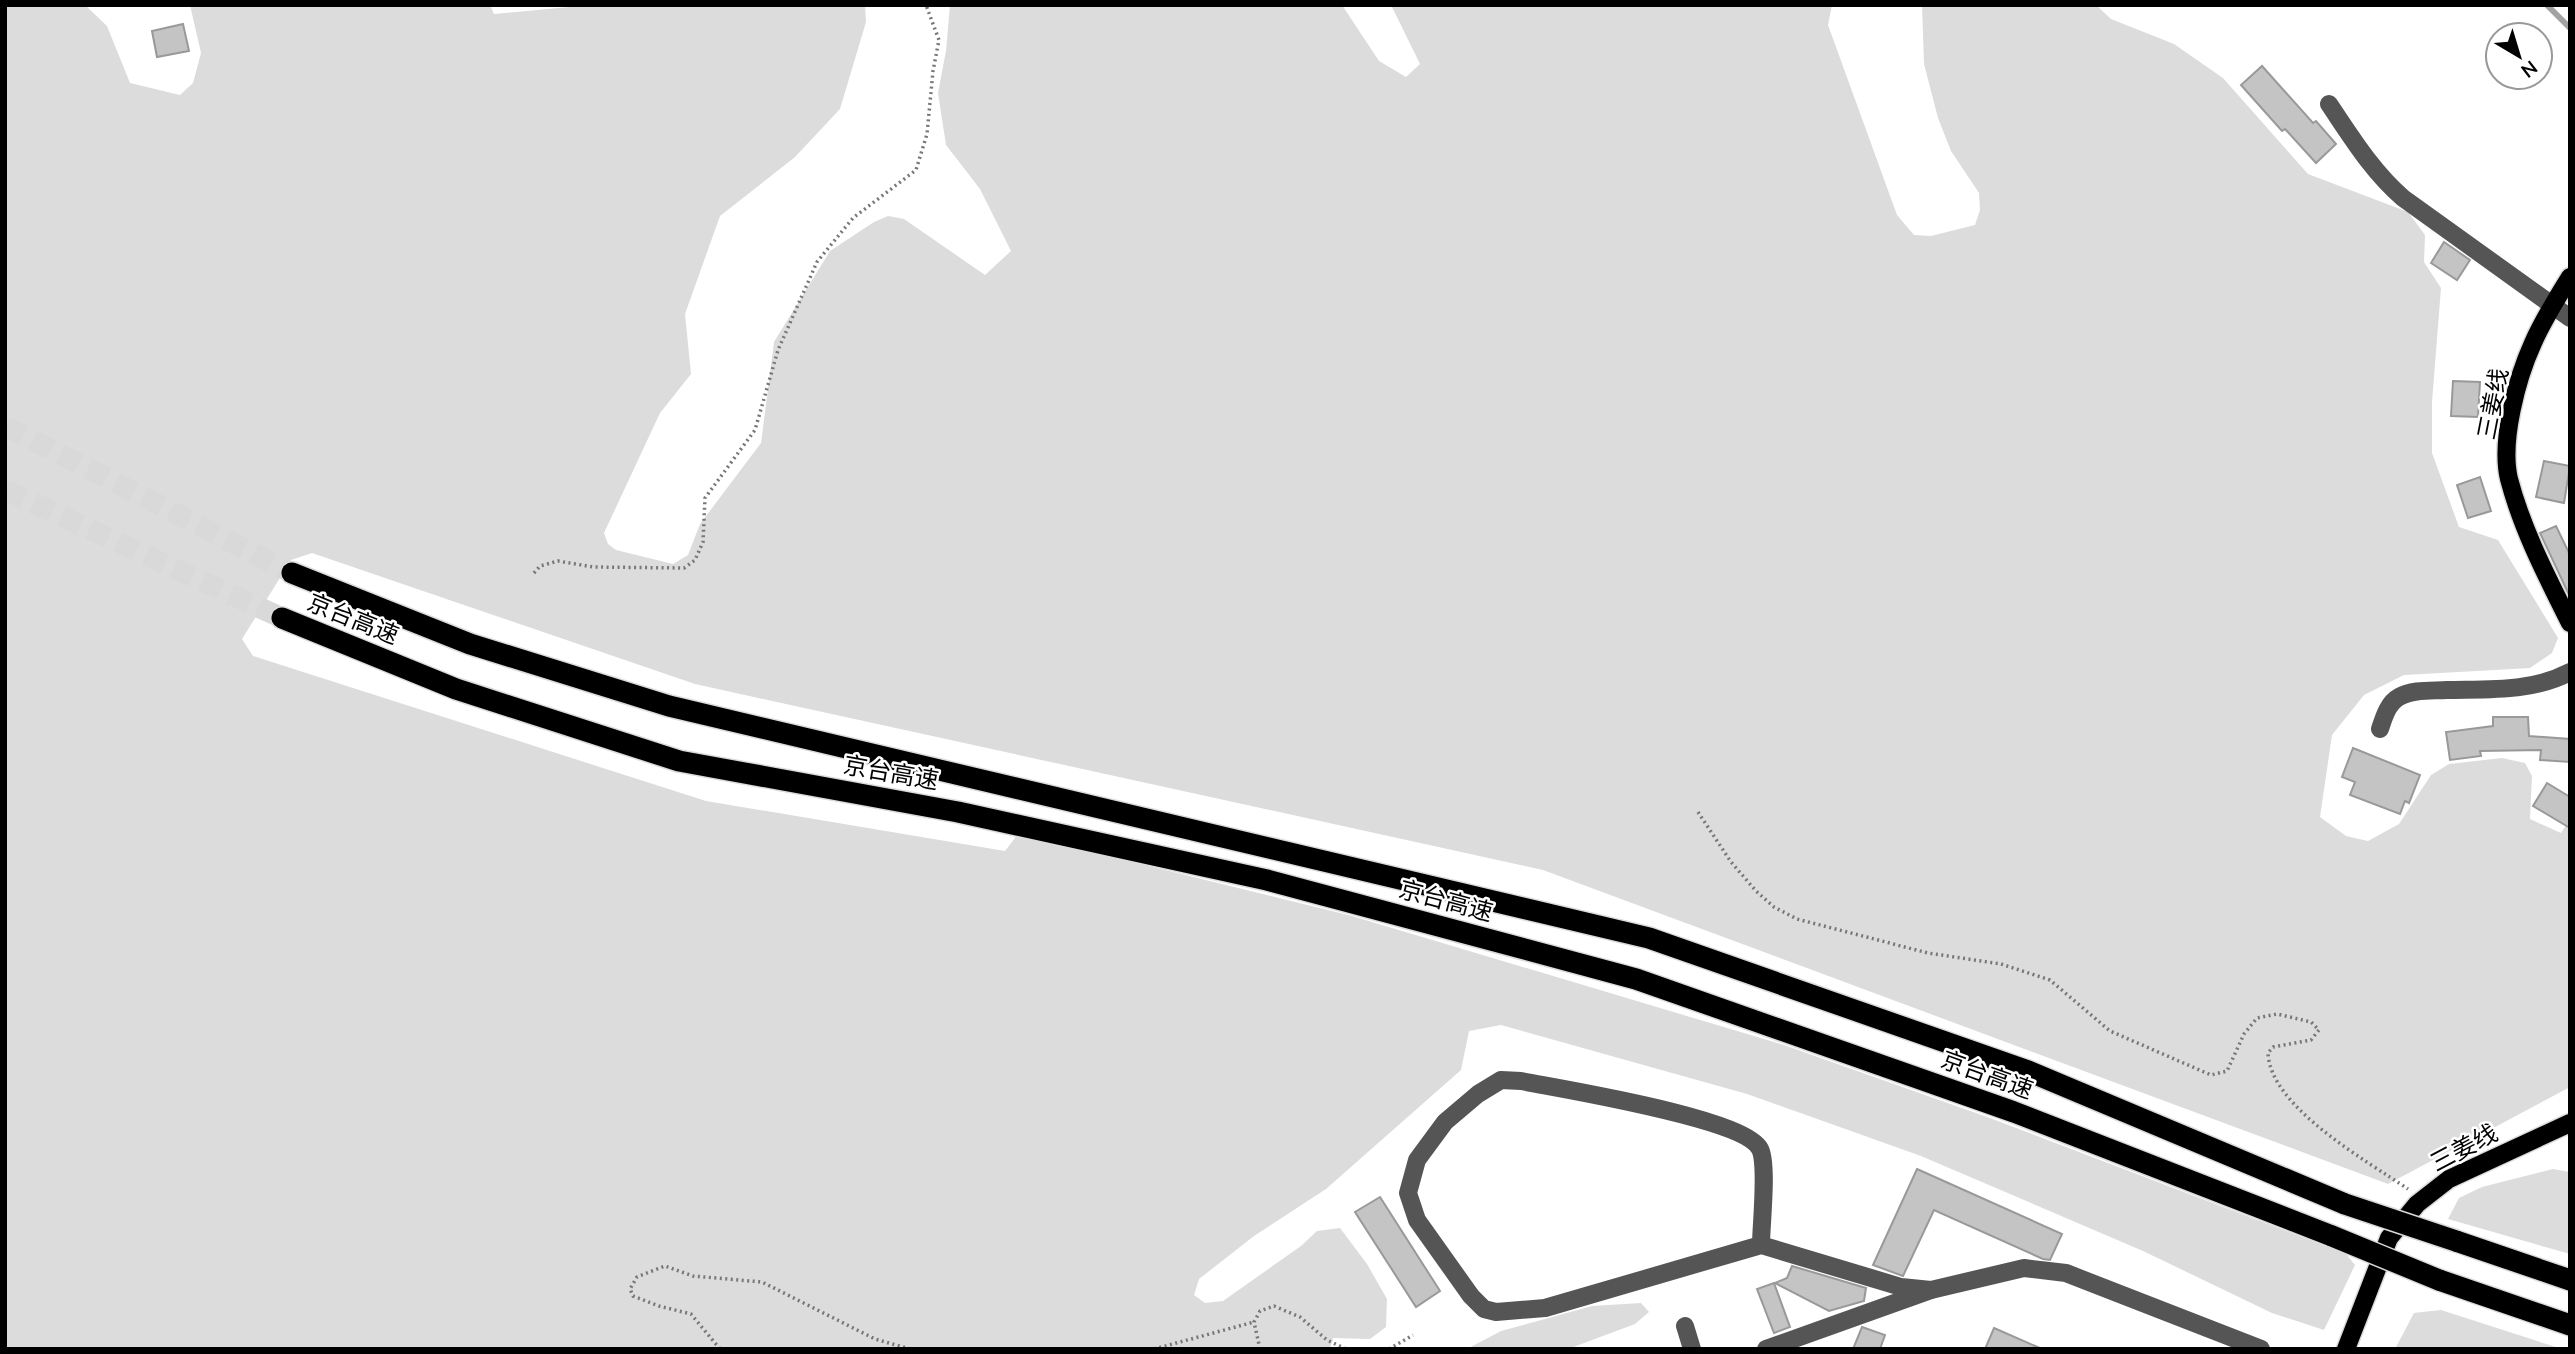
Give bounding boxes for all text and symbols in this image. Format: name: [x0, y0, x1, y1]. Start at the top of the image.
north arrow: [2484, 21, 2554, 91]
text: N: [2515, 54, 2542, 83]
street label: 三姜线: [2470, 366, 2516, 442]
street label: 京台高速: [303, 586, 403, 652]
street label: 京台高速: [841, 749, 941, 797]
street label: 京台高速: [1395, 873, 1497, 929]
street label: 京台高速: [1936, 1044, 2038, 1106]
street label: 三姜线: [2425, 1117, 2503, 1179]

